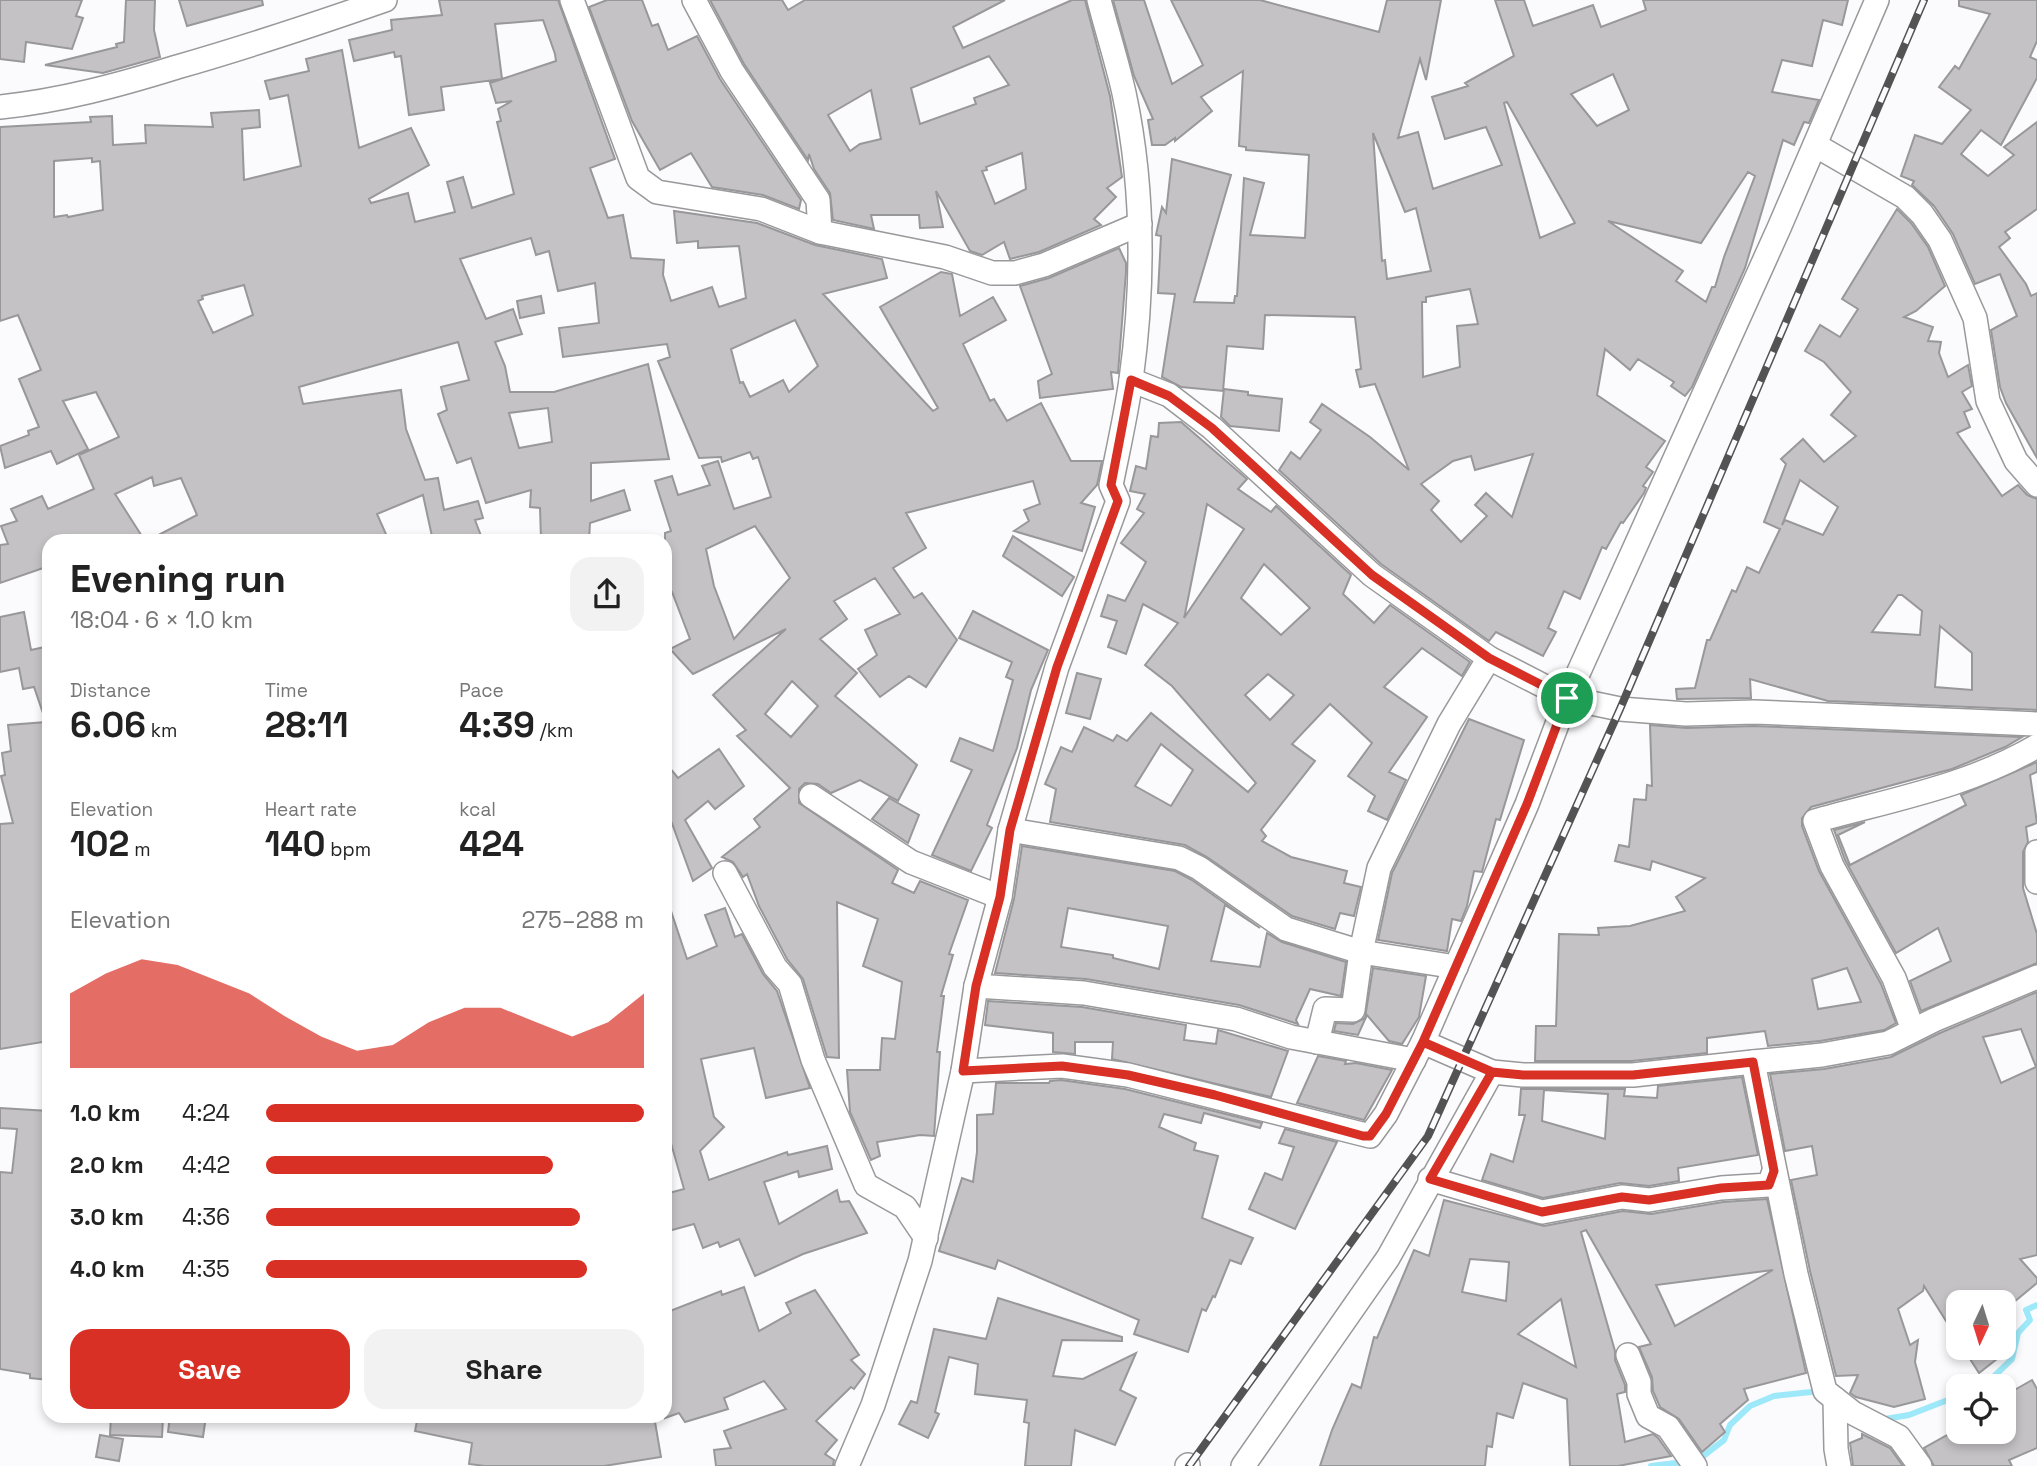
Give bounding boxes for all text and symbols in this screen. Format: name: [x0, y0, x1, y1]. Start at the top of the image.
text: Evening run: [70, 555, 286, 603]
button: share: [570, 557, 644, 631]
text: 18:04 · 6 × 1.0 km: [70, 605, 253, 635]
pin: [1537, 668, 1597, 728]
text: Distance: [70, 678, 151, 703]
text: Time: [265, 678, 308, 703]
text: Pace: [459, 678, 504, 703]
icon: arrive: [1548, 679, 1586, 717]
text: 6.06: [70, 703, 146, 747]
text: 28:11: [265, 703, 349, 747]
text: 4:39: [459, 703, 535, 747]
text: km: [146, 718, 177, 743]
text: /km: [535, 718, 573, 743]
text: Elevation: [70, 797, 153, 822]
text: Heart rate: [265, 797, 357, 822]
text: kcal: [459, 797, 496, 822]
text: 102: [70, 822, 129, 866]
text: 140: [265, 822, 325, 866]
text: 424: [459, 822, 524, 866]
text: m: [129, 837, 151, 862]
text: bpm: [325, 837, 371, 862]
text: Elevation: [70, 905, 171, 935]
text: 275–288 m: [521, 905, 644, 935]
text: 1.0 km: [70, 1098, 140, 1128]
text: 4:24: [182, 1098, 230, 1128]
text: 2.0 km: [70, 1150, 144, 1180]
text: 4:42: [182, 1150, 230, 1180]
text: 3.0 km: [70, 1202, 144, 1232]
text: 4:36: [182, 1202, 230, 1232]
text: 4.0 km: [70, 1254, 145, 1284]
text: 4:35: [182, 1254, 230, 1284]
north arrow: [1946, 1290, 2016, 1360]
map controls: [1946, 1290, 2016, 1444]
button: Save: [70, 1329, 350, 1409]
button: Share: [364, 1329, 644, 1409]
button: locate: [1946, 1374, 2016, 1444]

